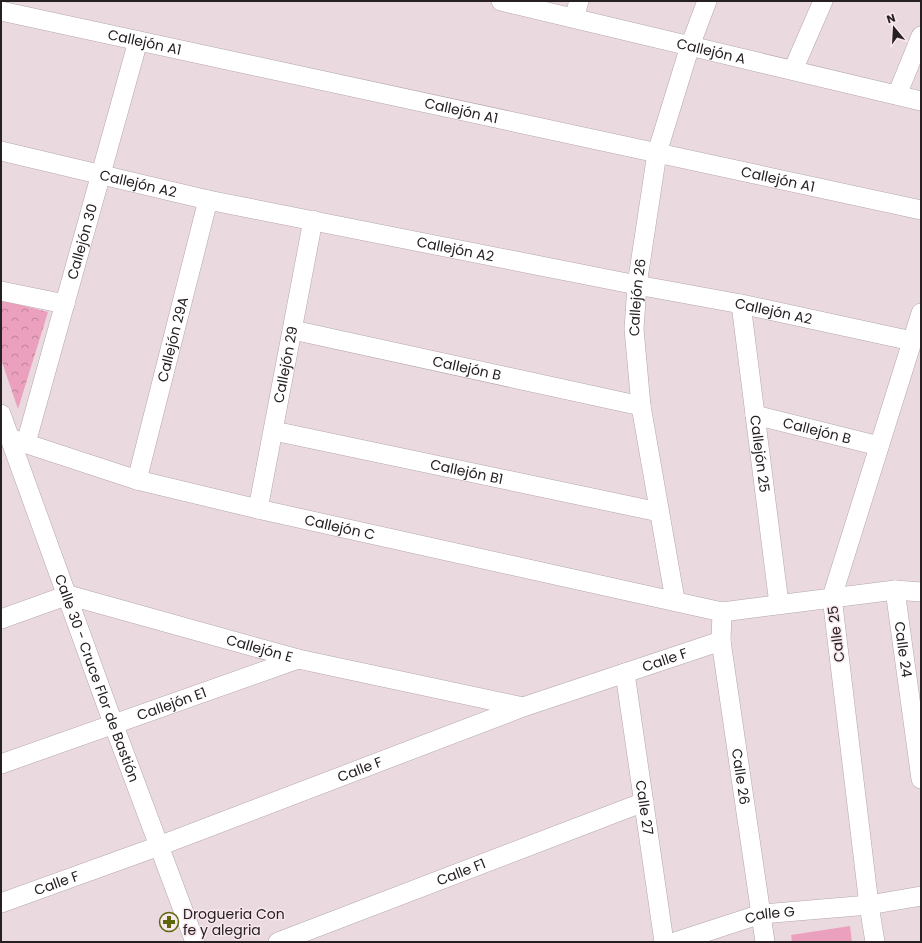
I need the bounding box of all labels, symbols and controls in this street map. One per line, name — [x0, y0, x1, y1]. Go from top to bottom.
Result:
north arrow — [874, 8, 914, 48]
text: N — [884, 10, 897, 27]
street label: Callejón A1 — [106, 24, 183, 60]
street label: Callejón A — [675, 33, 748, 69]
street label: Callejón A1 — [423, 93, 500, 128]
street label: Callejón A1 — [739, 161, 817, 197]
street label: Callejón A2 — [98, 165, 179, 202]
street label: Callejón 30 — [62, 201, 102, 282]
street label: Callejón A2 — [415, 232, 496, 266]
street label: Callejón 26 — [624, 257, 651, 337]
street label: Callejón A2 — [733, 293, 814, 329]
street label: Callejón 29A — [152, 295, 193, 384]
street label: Callejón 29 — [268, 324, 303, 405]
street label: Callejón B — [431, 351, 503, 385]
street label: Callejón B — [781, 412, 853, 449]
street label: Callejón 25 — [745, 414, 775, 494]
street label: Callejón B1 — [428, 454, 505, 489]
street label: Callejón C — [303, 510, 377, 545]
street label: Calle 30 - Cruce Flor de Bastión — [50, 571, 144, 785]
street label: Calle 25 — [823, 605, 849, 663]
street label: Calle 24 — [889, 620, 917, 679]
street label: Callejón E — [224, 630, 295, 667]
street label: Calle F — [639, 643, 690, 677]
street label: Callejón E1 — [134, 682, 209, 725]
street label: Calle 26 — [727, 747, 755, 806]
street label: Calle F — [335, 752, 385, 787]
street label: Calle 27 — [631, 779, 658, 837]
street label: Calle F1 — [434, 853, 489, 890]
street label: Calle F — [31, 866, 82, 900]
street label: Calle G — [742, 901, 796, 929]
place label: Drogueria Con fe y alegria — [183, 904, 285, 940]
pharmacy icon: Drogueria Con fe y alegria — [158, 911, 180, 933]

